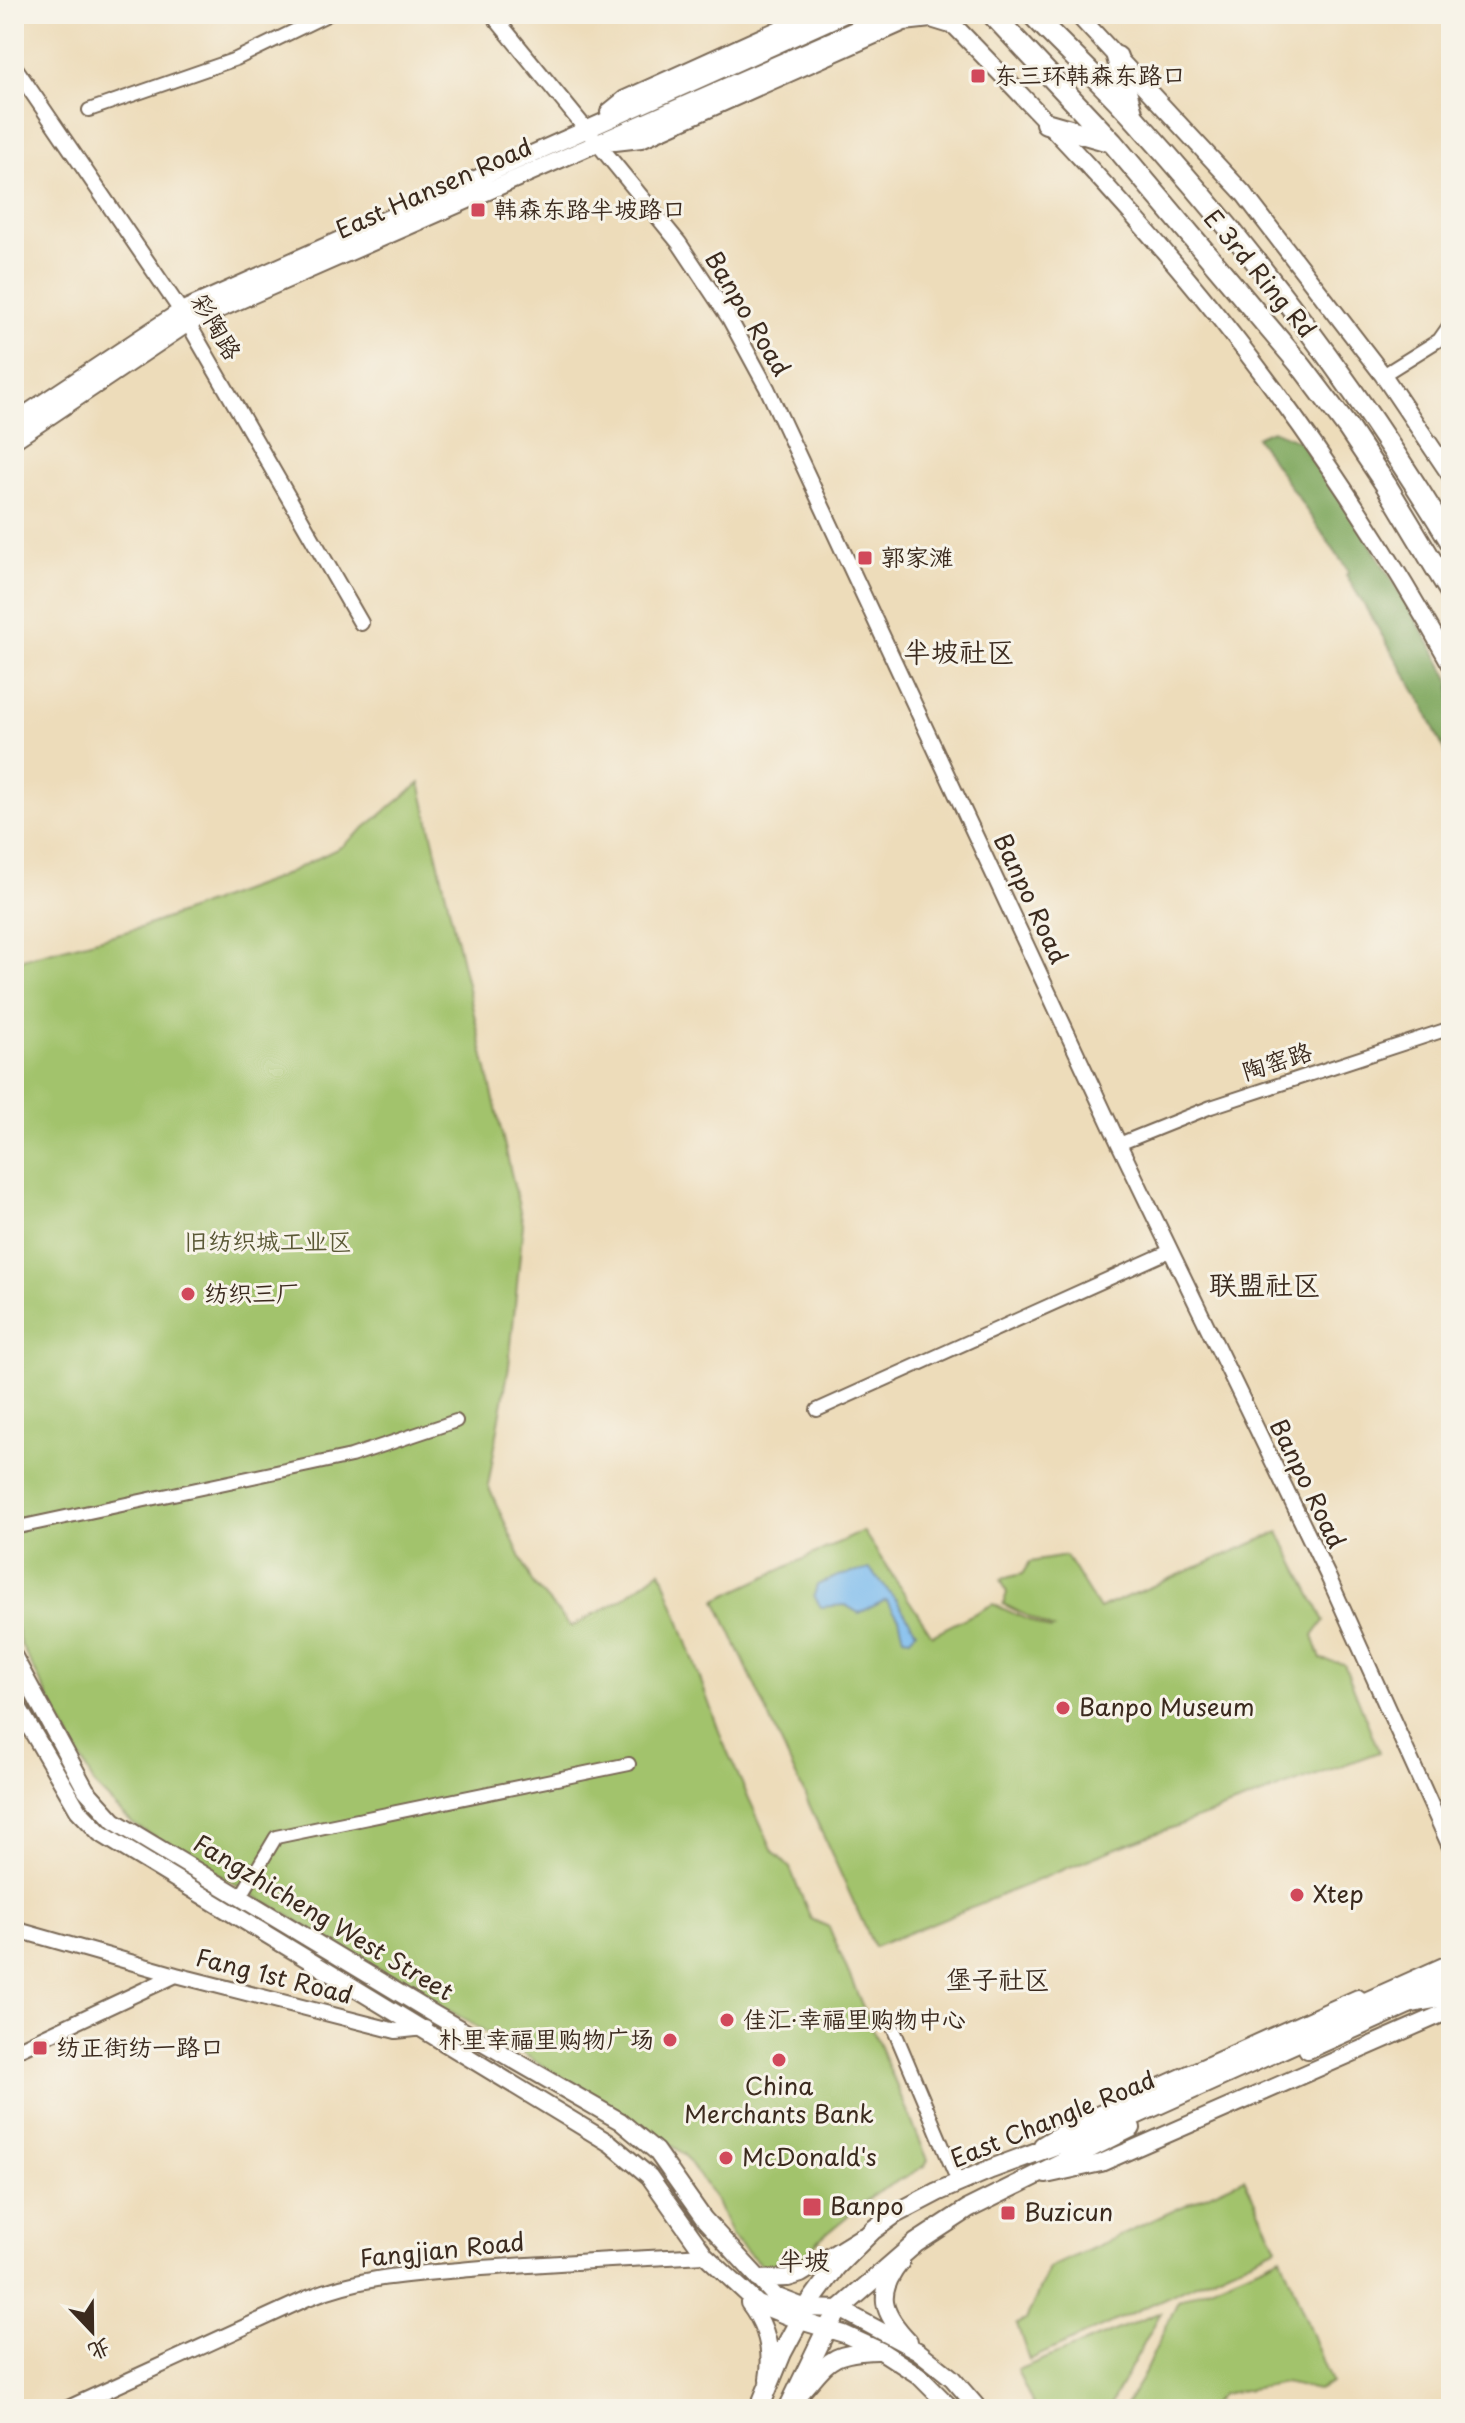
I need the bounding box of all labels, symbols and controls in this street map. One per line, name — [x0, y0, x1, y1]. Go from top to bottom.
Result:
place label: 东三环韩森东路口 — [994, 56, 1186, 92]
marker: 东三环韩森东路口 — [969, 67, 987, 85]
street label: East Hansen Road — [329, 128, 537, 247]
place label: 韩森东路半坡路口 — [494, 190, 686, 226]
marker: 韩森东路半坡路口 — [469, 201, 487, 219]
street label: E 3rd Ring Rd — [1196, 201, 1325, 345]
street label: Banpo Road — [697, 244, 800, 382]
street label: 彩陶路 — [184, 286, 252, 366]
place label: 郭家滩 — [881, 538, 953, 574]
marker: 郭家滩 — [856, 549, 874, 567]
district label: 半坡社区 — [903, 629, 1015, 672]
street label: Banpo Road — [986, 827, 1078, 969]
street label: 陶窑路 — [1237, 1032, 1316, 1088]
park label: 旧纺织城工业区 — [184, 1222, 352, 1258]
district label: 联盟社区 — [1209, 1262, 1321, 1305]
place label: 纺织三厂 — [204, 1274, 300, 1310]
marker: 纺织三厂 — [179, 1285, 197, 1303]
street label: Banpo Road — [1262, 1412, 1356, 1554]
place label: Banpo Museum — [1079, 1688, 1255, 1724]
marker: Banpo Museum — [1054, 1699, 1072, 1717]
street label: Fangzhicheng West Street — [187, 1824, 461, 2009]
place label: Xtep — [1313, 1875, 1364, 1911]
marker: Xtep — [1288, 1886, 1306, 1904]
street label: Fang 1st Road — [192, 1938, 357, 2012]
district label: 堡子社区 — [946, 1959, 1050, 1998]
place label: 佳汇·幸福里购物中心 — [743, 2000, 966, 2036]
marker: 佳汇·幸福里购物中心 — [718, 2011, 736, 2029]
place label: 朴里幸福里购物广场 — [438, 2020, 654, 2056]
place label: 纺正街纺一路口 — [56, 2028, 224, 2064]
marker: 朴里幸福里购物广场 — [661, 2031, 679, 2049]
marker: 纺正街纺一路口 — [31, 2039, 49, 2057]
marker: China Merchants Bank — [770, 2051, 788, 2069]
street label: East Changle Road — [944, 2061, 1160, 2176]
place label: China Merchants Bank — [684, 2067, 874, 2131]
place label: McDonald's — [742, 2138, 877, 2174]
marker: McDonald's — [717, 2149, 735, 2167]
place label: Banpo — [830, 2187, 904, 2223]
place label: Buzicun — [1024, 2193, 1113, 2229]
marker: Banpo — [801, 2196, 823, 2218]
marker: Buzicun — [999, 2204, 1017, 2222]
street label: Fangjian Road — [358, 2222, 526, 2276]
district label: 半坡 — [778, 2240, 830, 2279]
north arrow — [52, 2291, 132, 2371]
text: 北 — [84, 2332, 116, 2370]

